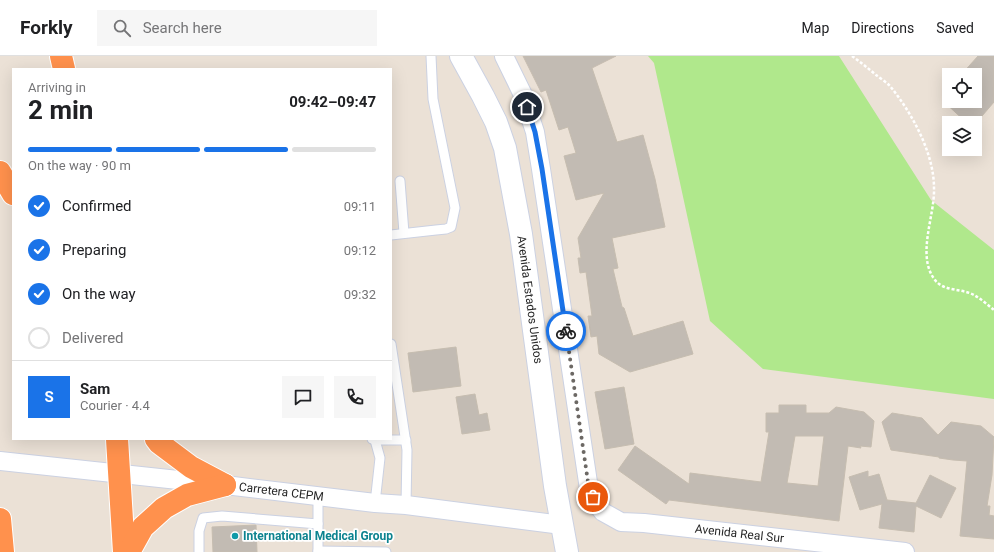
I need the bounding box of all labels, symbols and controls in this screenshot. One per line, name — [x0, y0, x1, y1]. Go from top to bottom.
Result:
search box — [97, 10, 377, 46]
text: Forkly — [20, 16, 73, 39]
icon: search — [111, 17, 133, 39]
text: Search here — [143, 19, 222, 37]
text: Map — [802, 20, 829, 36]
text: Directions — [851, 20, 914, 36]
text: Saved — [936, 20, 974, 36]
map controls — [942, 68, 982, 156]
button: locate — [942, 68, 982, 108]
text: Arriving in — [28, 80, 86, 95]
pin — [510, 90, 544, 124]
text: 09:42–09:47 — [289, 93, 376, 111]
text: 2 min — [28, 95, 93, 125]
icon: home — [516, 96, 538, 118]
button: layers — [942, 116, 982, 156]
text: On the way · 90 m — [28, 158, 131, 173]
icon: check — [28, 195, 50, 217]
text: Confirmed — [62, 197, 132, 215]
text: 09:11 — [344, 199, 376, 214]
street label: Avenida Estados Unidos — [514, 235, 545, 365]
icon: check — [28, 239, 50, 261]
text: Preparing — [62, 241, 126, 259]
text: 09:12 — [344, 243, 376, 258]
icon: check — [28, 283, 50, 305]
text: On the way — [62, 285, 136, 303]
text: 09:32 — [344, 287, 376, 302]
courier — [546, 311, 586, 351]
icon: bike — [555, 320, 577, 342]
text: Delivered — [62, 329, 124, 347]
button: chat — [282, 376, 324, 418]
button: phone — [334, 376, 376, 418]
text: Sam — [80, 380, 110, 398]
text: S — [44, 388, 54, 406]
text: Courier · 4.4 — [80, 398, 150, 413]
street label: Carretera CEPM — [238, 480, 324, 504]
pin — [576, 480, 610, 514]
icon: bag — [582, 486, 604, 508]
street label: Avenida Real Sur — [694, 522, 785, 546]
place label: International Medical Group — [243, 529, 393, 543]
marker: International Medical Group — [230, 531, 240, 541]

